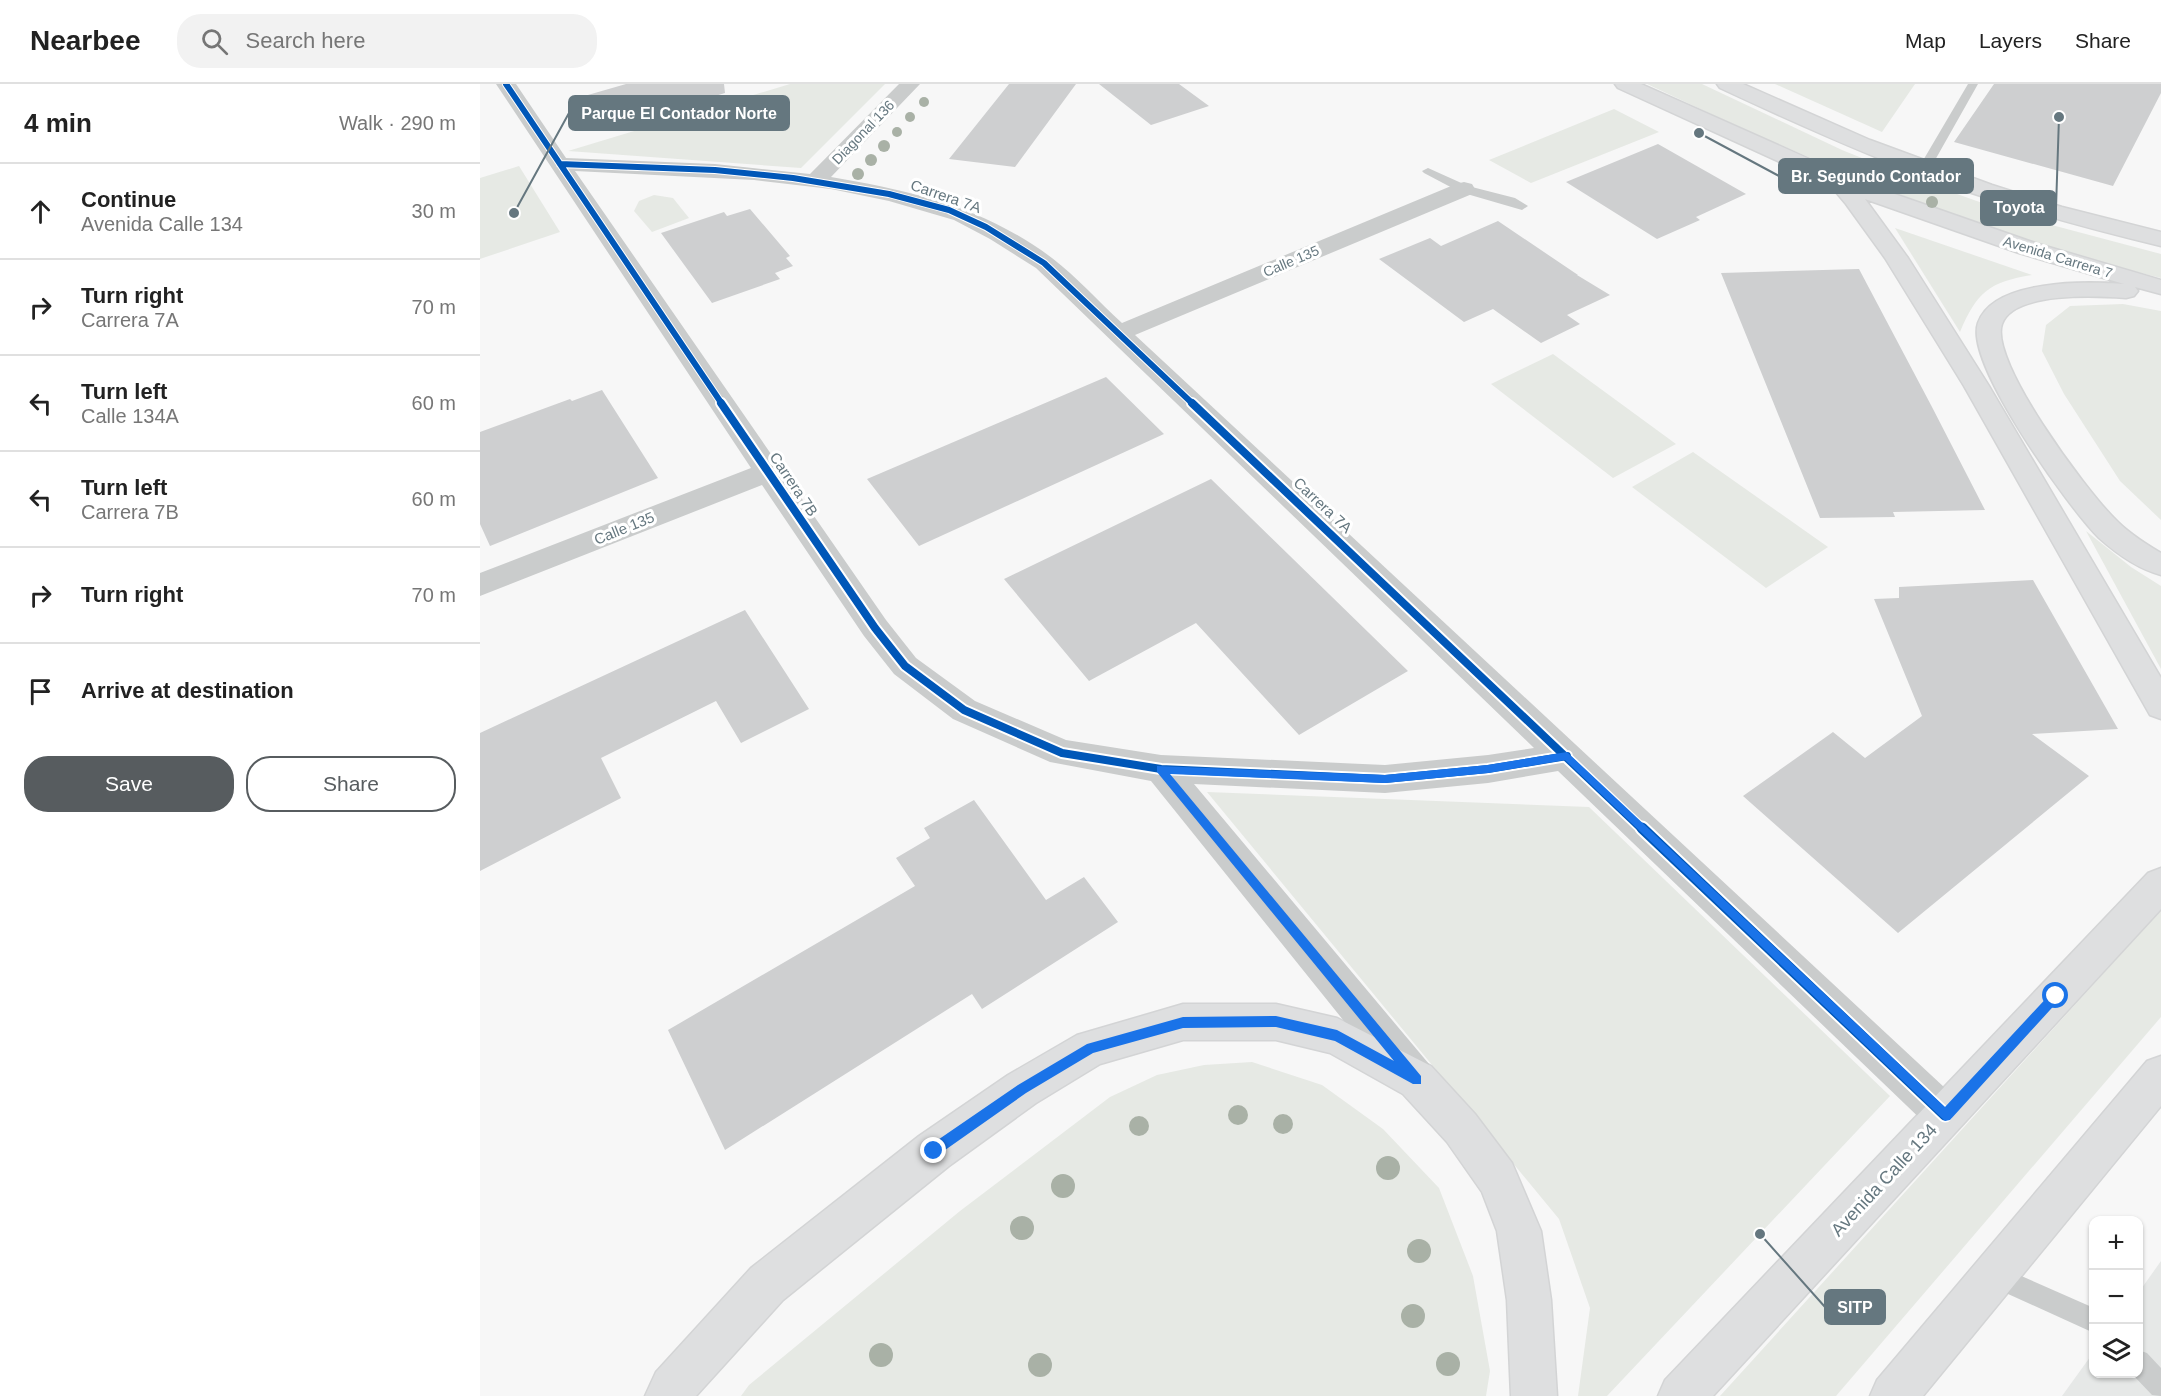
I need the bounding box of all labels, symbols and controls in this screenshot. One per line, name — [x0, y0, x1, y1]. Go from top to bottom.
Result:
search box — [177, 14, 597, 68]
text: Nearbee — [30, 25, 141, 56]
icon: search — [198, 25, 231, 58]
text: Search here — [246, 28, 365, 53]
text: Map — [1905, 29, 1946, 52]
text: Layers — [1979, 29, 2042, 52]
text: Share — [2075, 29, 2131, 52]
callout: Parque El Contador Norte — [569, 96, 789, 130]
street label: Diagonal 136 — [829, 97, 898, 167]
text: Parque El Contador Norte — [581, 105, 777, 122]
text: 4 min — [24, 108, 92, 138]
text: Walk · 290 m — [339, 112, 456, 134]
callout: Br. Segundo Contador — [1779, 159, 1973, 193]
text: Br. Segundo Contador — [1791, 168, 1961, 185]
street label: Carrera 7A — [909, 176, 983, 216]
text: Continue — [81, 187, 176, 212]
callout: Toyota — [1981, 191, 2056, 225]
icon: ahead — [24, 195, 57, 228]
text: Toyota — [1993, 199, 2045, 216]
text: 30 m — [412, 200, 456, 222]
text: Avenida Calle 134 — [81, 213, 243, 235]
street label: Avenida Carrera 7 — [2001, 233, 2115, 281]
street label: Calle 135 — [1261, 242, 1322, 280]
text: Turn right — [81, 283, 183, 308]
icon: right — [24, 291, 57, 324]
text: 70 m — [412, 296, 456, 318]
text: Carrera 7A — [81, 309, 179, 331]
text: Turn left — [81, 379, 167, 404]
icon: left — [24, 387, 57, 420]
text: 60 m — [412, 392, 456, 414]
text: Calle 134A — [81, 405, 179, 427]
street label: Carrera 7B — [766, 449, 822, 519]
street label: Carrera 7A — [1290, 474, 1356, 536]
text: Turn left — [81, 475, 167, 500]
icon: left — [24, 483, 57, 516]
text: 60 m — [412, 488, 456, 510]
text: Carrera 7B — [81, 501, 179, 523]
street label: Calle 135 — [591, 508, 657, 548]
icon: right — [24, 579, 57, 612]
text: Turn right — [81, 582, 183, 607]
text: 70 m — [412, 584, 456, 606]
icon: arrive — [24, 675, 57, 708]
text: Arrive at destination — [81, 678, 294, 703]
button: Save — [24, 756, 234, 812]
button: Share — [246, 756, 456, 812]
route start — [2042, 982, 2068, 1008]
street label: Avenida Calle 134 — [1827, 1120, 1941, 1240]
route end — [920, 1137, 946, 1163]
map controls — [2089, 1216, 2143, 1378]
button: + — [2089, 1216, 2143, 1270]
button: − — [2089, 1270, 2143, 1324]
callout: SITP — [1825, 1290, 1885, 1324]
text: SITP — [1837, 1299, 1873, 1316]
button: layers — [2089, 1324, 2143, 1378]

